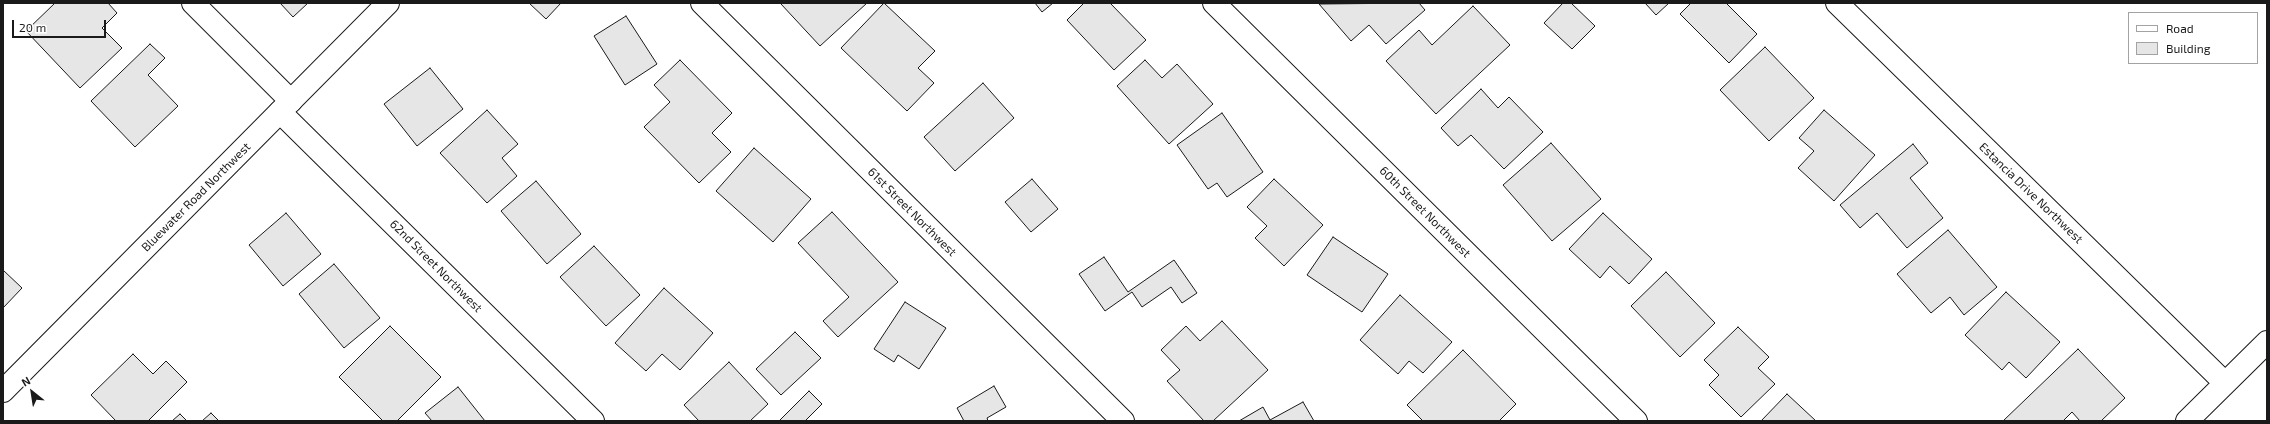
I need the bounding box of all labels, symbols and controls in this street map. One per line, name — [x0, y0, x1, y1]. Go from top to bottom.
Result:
scale bar — [14, 12, 108, 38]
legend — [2128, 12, 2258, 64]
text: 20 m — [19, 20, 46, 34]
text: Road — [2166, 21, 2194, 35]
text: Building — [2166, 41, 2210, 55]
street label: Bluewater Road Northwest — [139, 140, 253, 254]
street label: Estancia Drive Northwest — [1976, 140, 2086, 246]
street label: 60th Street Northwest — [1376, 163, 1474, 261]
street label: 61st Street Northwest — [865, 165, 959, 259]
street label: 62nd Street Northwest — [387, 217, 485, 315]
north arrow — [12, 372, 52, 412]
text: N — [19, 374, 32, 389]

